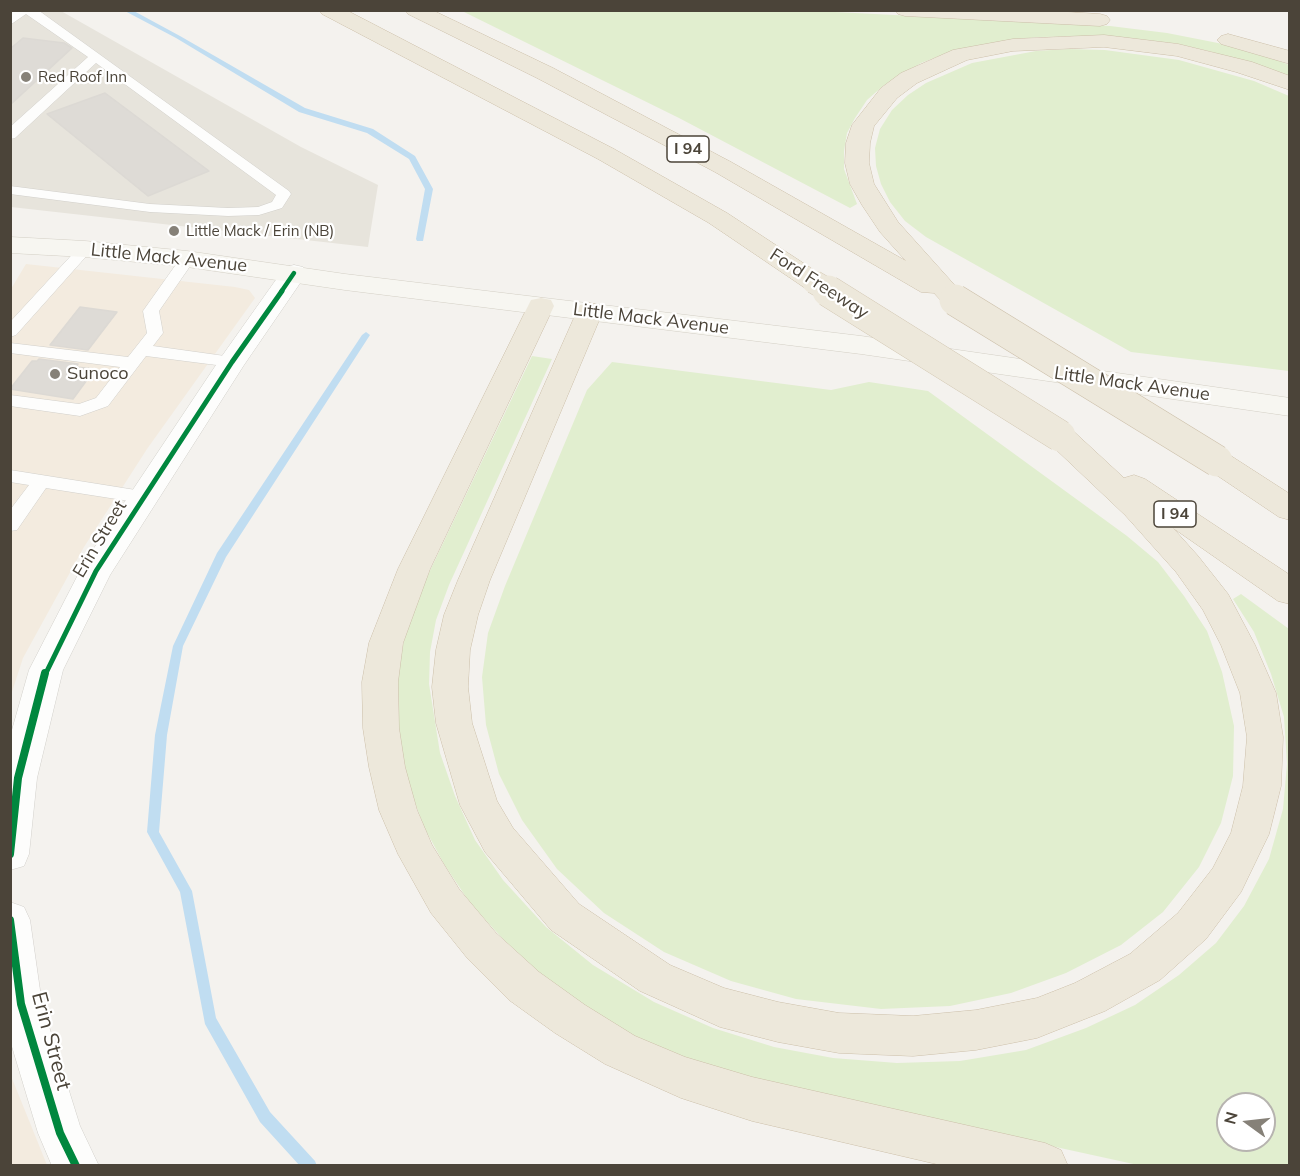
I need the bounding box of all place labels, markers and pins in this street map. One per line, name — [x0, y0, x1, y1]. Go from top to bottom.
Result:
place label: Red Roof Inn — [38, 68, 127, 86]
marker: Red Roof Inn — [19, 70, 33, 84]
place label: Little Mack / Erin (NB) — [186, 222, 334, 240]
marker: Little Mack / Erin (NB) — [167, 224, 181, 238]
place label: Sunoco — [67, 363, 128, 385]
marker: Sunoco — [48, 367, 62, 381]

